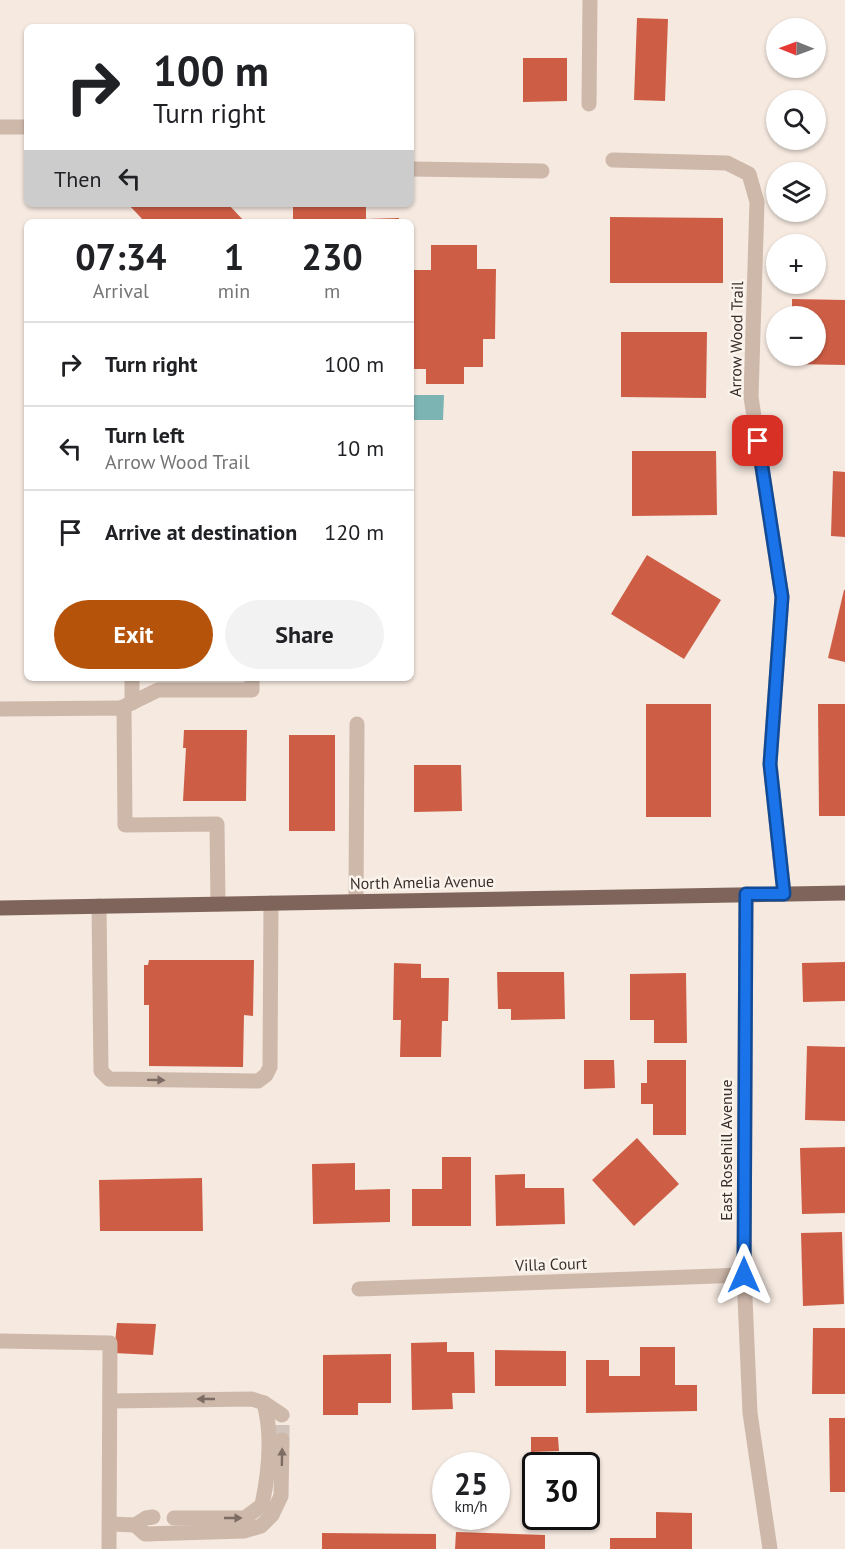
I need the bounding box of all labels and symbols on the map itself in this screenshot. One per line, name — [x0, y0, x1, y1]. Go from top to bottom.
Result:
north arrow — [766, 18, 826, 78]
street label: Arrow Wood Trail — [725, 281, 747, 397]
pin — [732, 415, 783, 466]
street label: North Amelia Avenue — [350, 871, 494, 893]
one-way arrow — [146, 1075, 165, 1085]
street label: East Rosehill Avenue — [716, 1079, 736, 1221]
position arrow — [712, 1243, 776, 1307]
street label: Villa Court — [514, 1253, 588, 1275]
one-way arrow — [197, 1394, 216, 1404]
one-way arrow — [277, 1448, 287, 1467]
speed limit sign: 30 — [522, 1452, 600, 1530]
one-way arrow — [223, 1513, 242, 1523]

